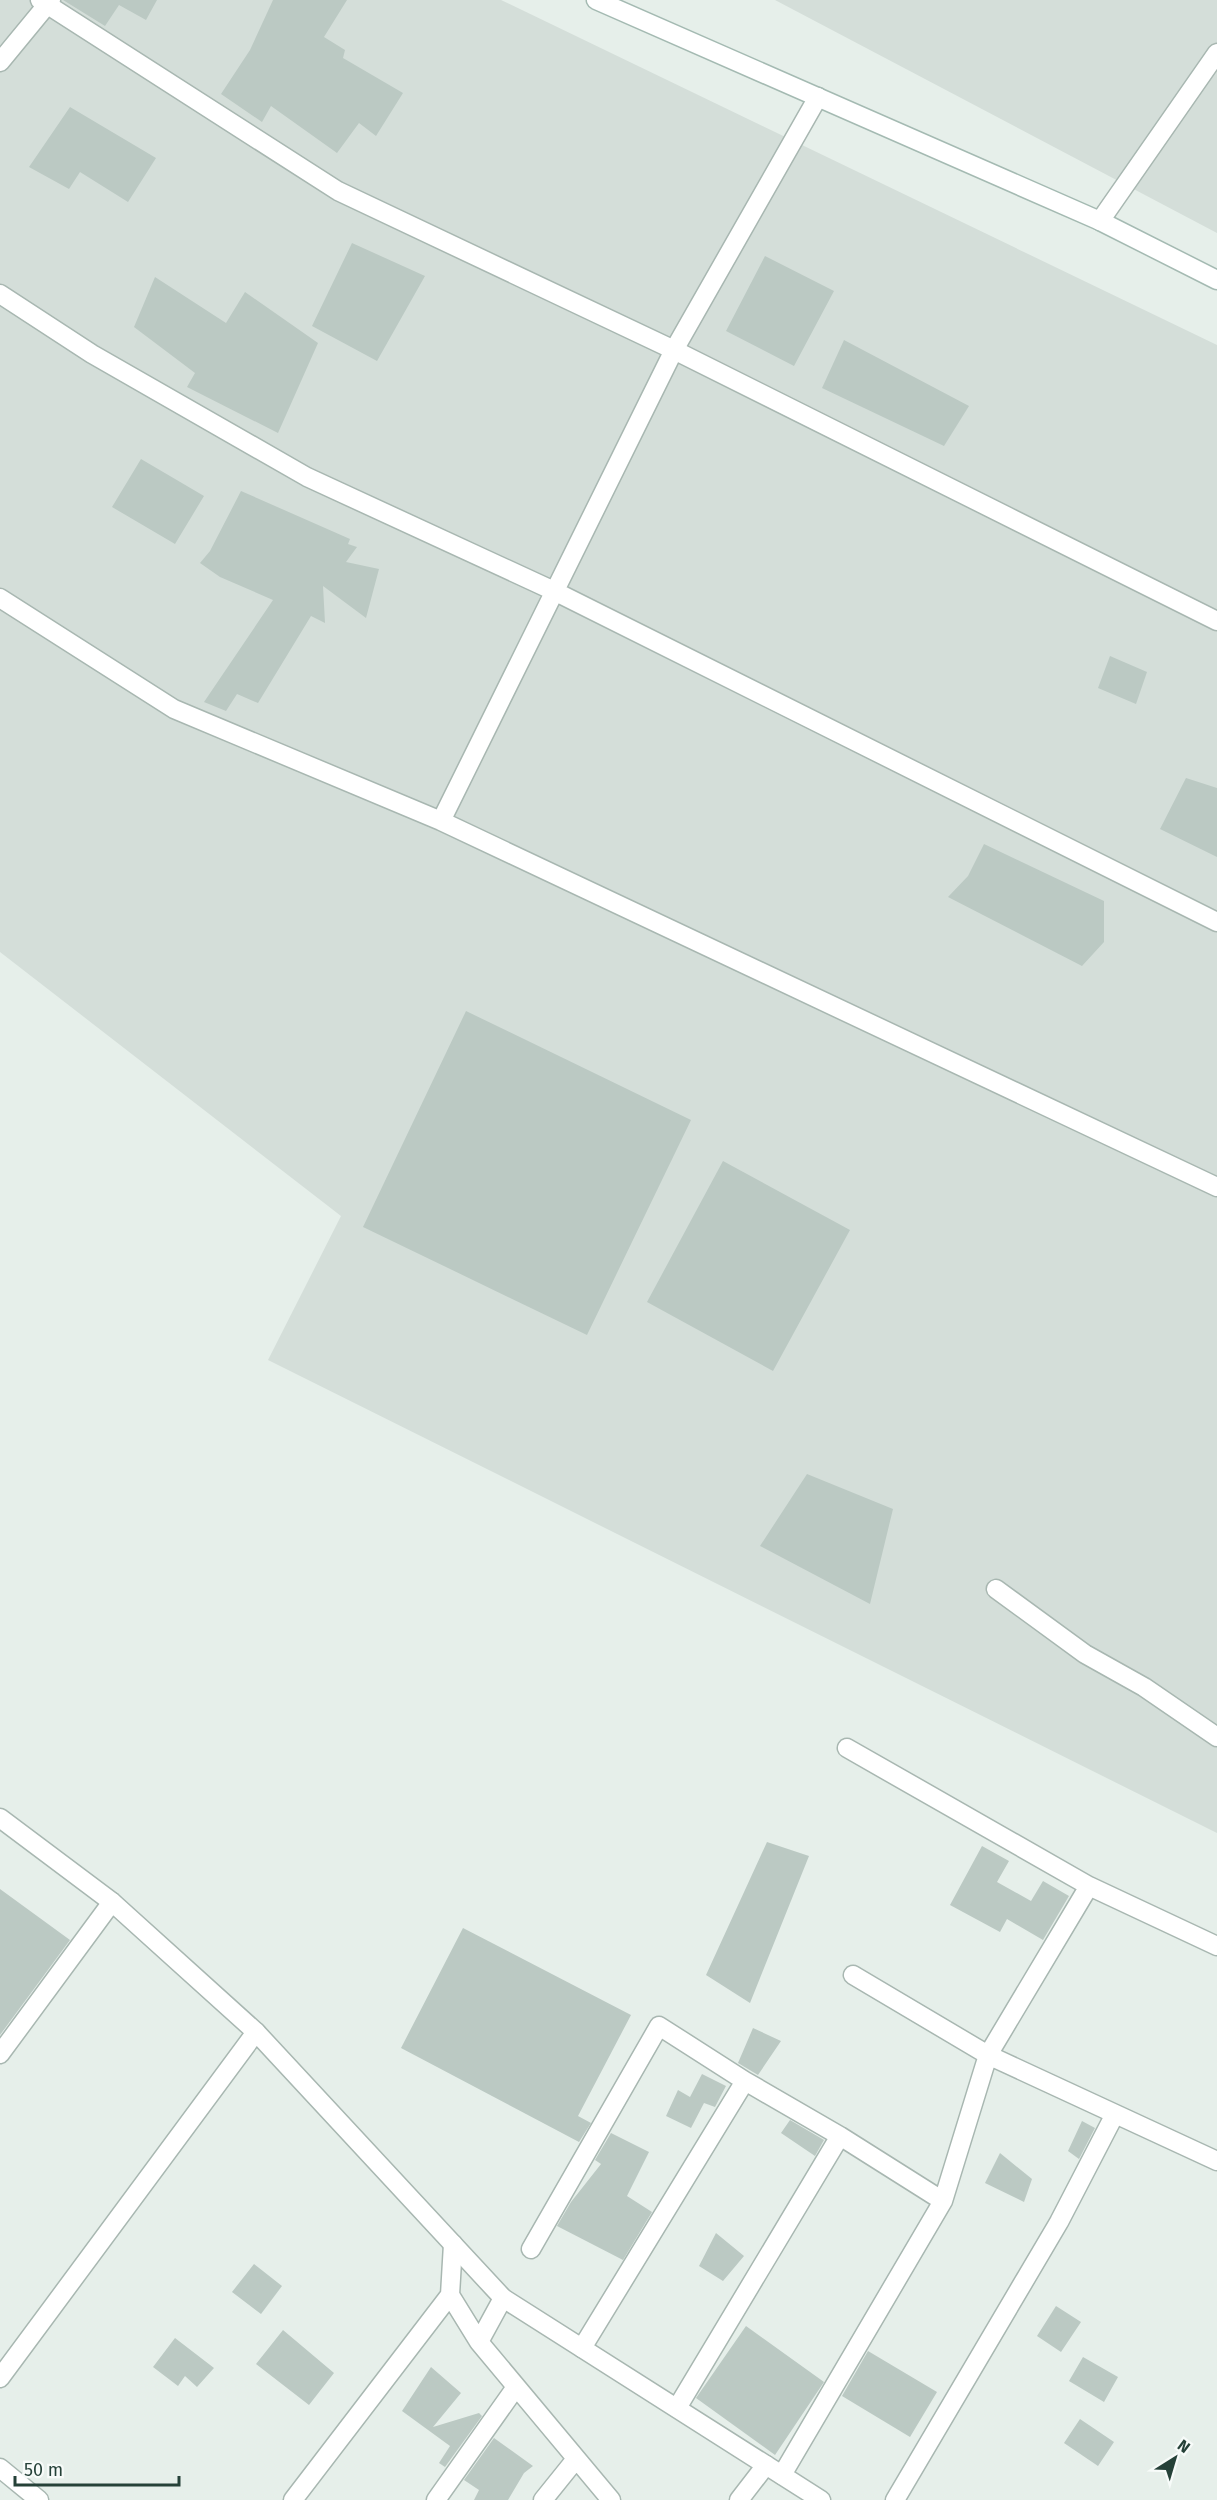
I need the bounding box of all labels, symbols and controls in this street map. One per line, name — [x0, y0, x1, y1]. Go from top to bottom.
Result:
north arrow — [1145, 2428, 1205, 2488]
text: N — [1174, 2436, 1194, 2457]
scale bar — [15, 2449, 178, 2487]
text: 50 m — [24, 2459, 63, 2481]

